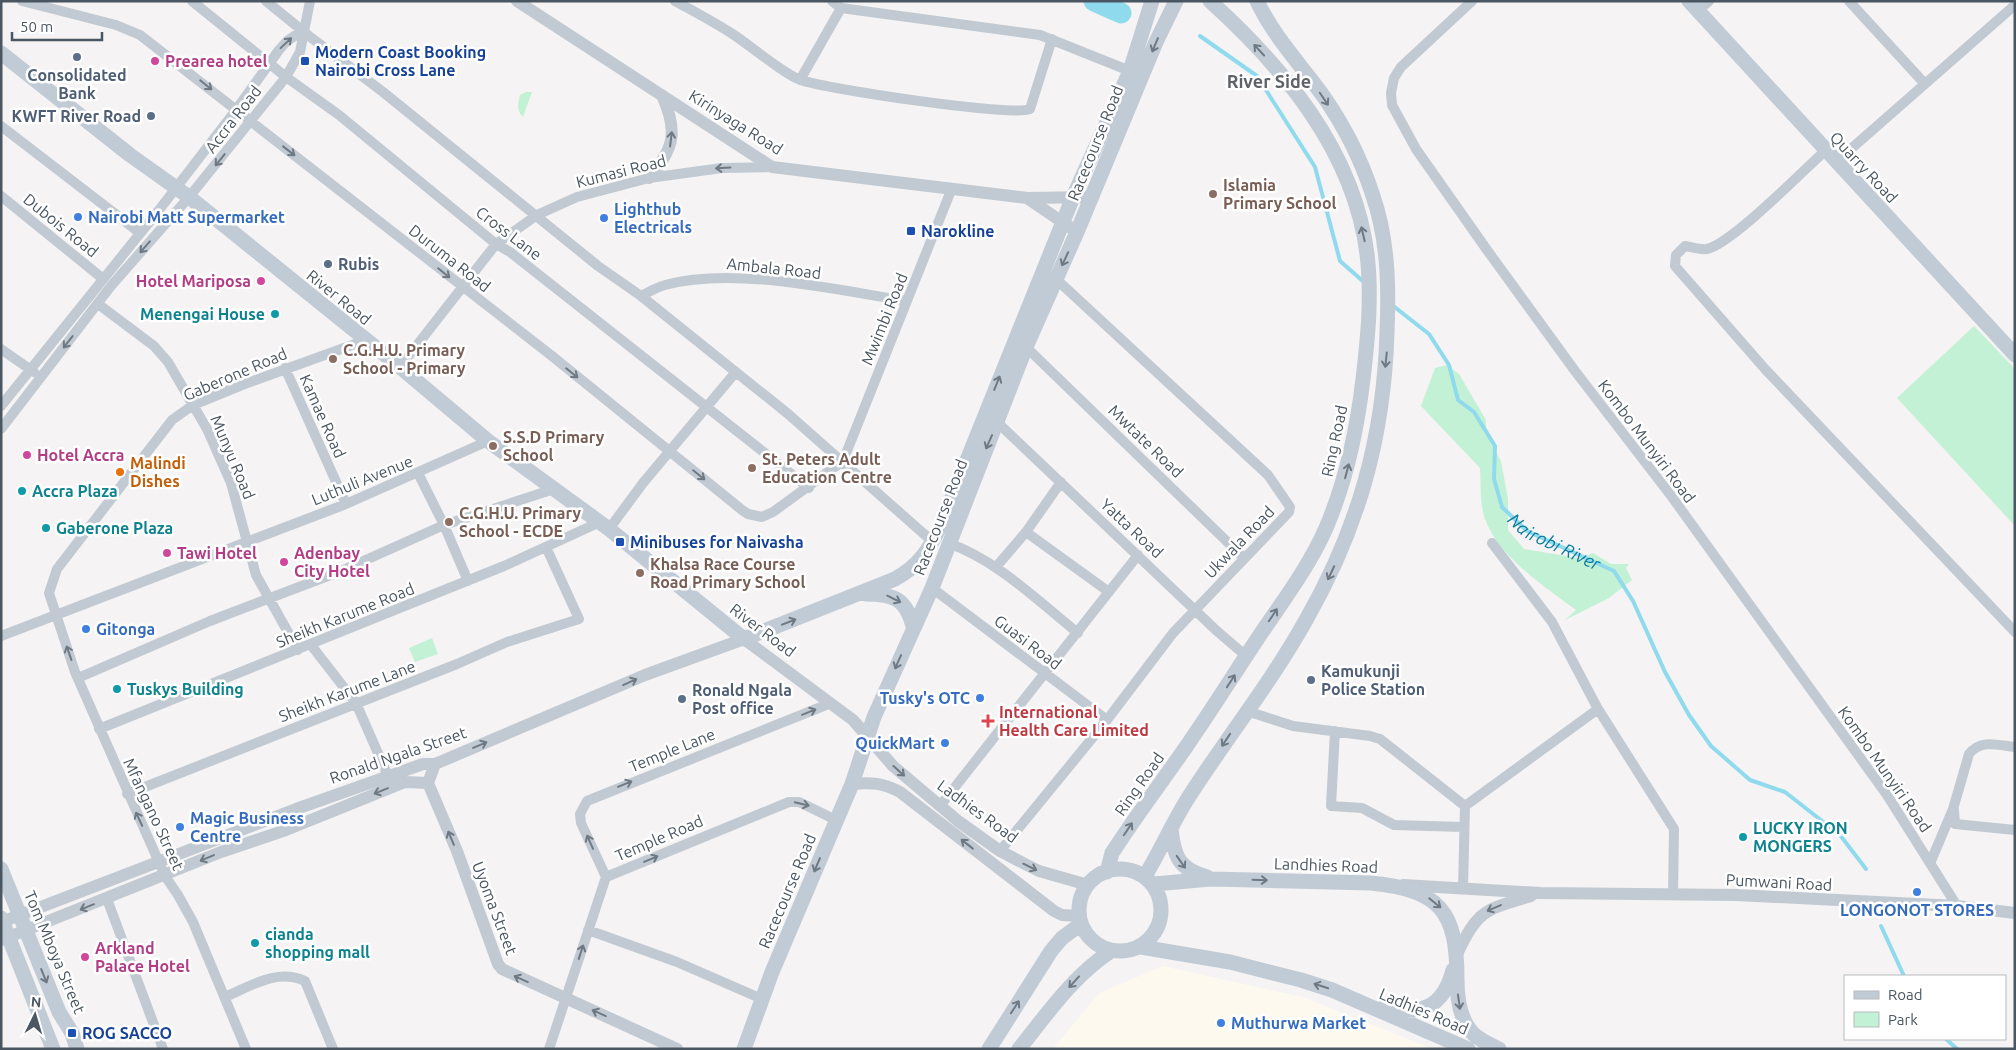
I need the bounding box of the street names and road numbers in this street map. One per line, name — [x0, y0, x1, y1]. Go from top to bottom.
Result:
street label: Accra Road — [201, 82, 265, 156]
street label: Racecourse Road — [1064, 83, 1126, 203]
street label: Kirinyaga Road — [686, 86, 786, 158]
street label: Quarry Road — [1827, 128, 1901, 206]
street label: Kumasi Road — [574, 151, 668, 191]
street label: Dubois Road — [20, 190, 102, 260]
street label: Cross Lane — [473, 203, 545, 263]
street label: Duruma Road — [406, 221, 494, 295]
street label: Ambala Road — [726, 254, 822, 282]
street label: River Road — [303, 266, 375, 328]
street label: Mwimbi Road — [857, 270, 911, 368]
street label: Gaberone Road — [180, 344, 290, 404]
street label: Kamae Road — [297, 372, 349, 460]
street label: Kombo Munyiri Road — [1595, 376, 1699, 506]
street label: Mwtate Road — [1105, 401, 1187, 481]
street label: Ring Road — [1318, 404, 1350, 478]
street label: Munyu Road — [207, 412, 259, 502]
street label: Luthuli Avenue — [309, 452, 415, 508]
street label: Racecourse Road — [910, 457, 970, 577]
street label: Yatta Road — [1097, 495, 1167, 561]
street label: Ukwala Road — [1200, 502, 1278, 582]
street label: Sheikh Karume Road — [273, 579, 417, 651]
street label: River Road — [727, 600, 799, 660]
street label: Guasi Road — [991, 611, 1065, 673]
street label: Sheikh Karume Lane — [276, 657, 418, 725]
street label: Kombo Munyiri Road — [1835, 703, 1935, 835]
street label: Ronald Ngala Street — [327, 723, 469, 787]
street label: Temple Lane — [626, 725, 718, 775]
street label: Ring Road — [1111, 749, 1167, 819]
street label: Mfangano Street — [120, 755, 188, 874]
street label: Ladhies Road — [934, 776, 1022, 846]
street label: Temple Road — [612, 811, 706, 865]
street label: Racecourse Road — [755, 831, 819, 951]
street label: Landhies Road — [1274, 854, 1378, 876]
street label: Uyoma Street — [469, 859, 521, 958]
street label: Pumwani Road — [1725, 870, 1833, 894]
street label: Tom Mboya Street — [21, 888, 89, 1017]
street label: Ladhies Road — [1377, 984, 1471, 1038]

